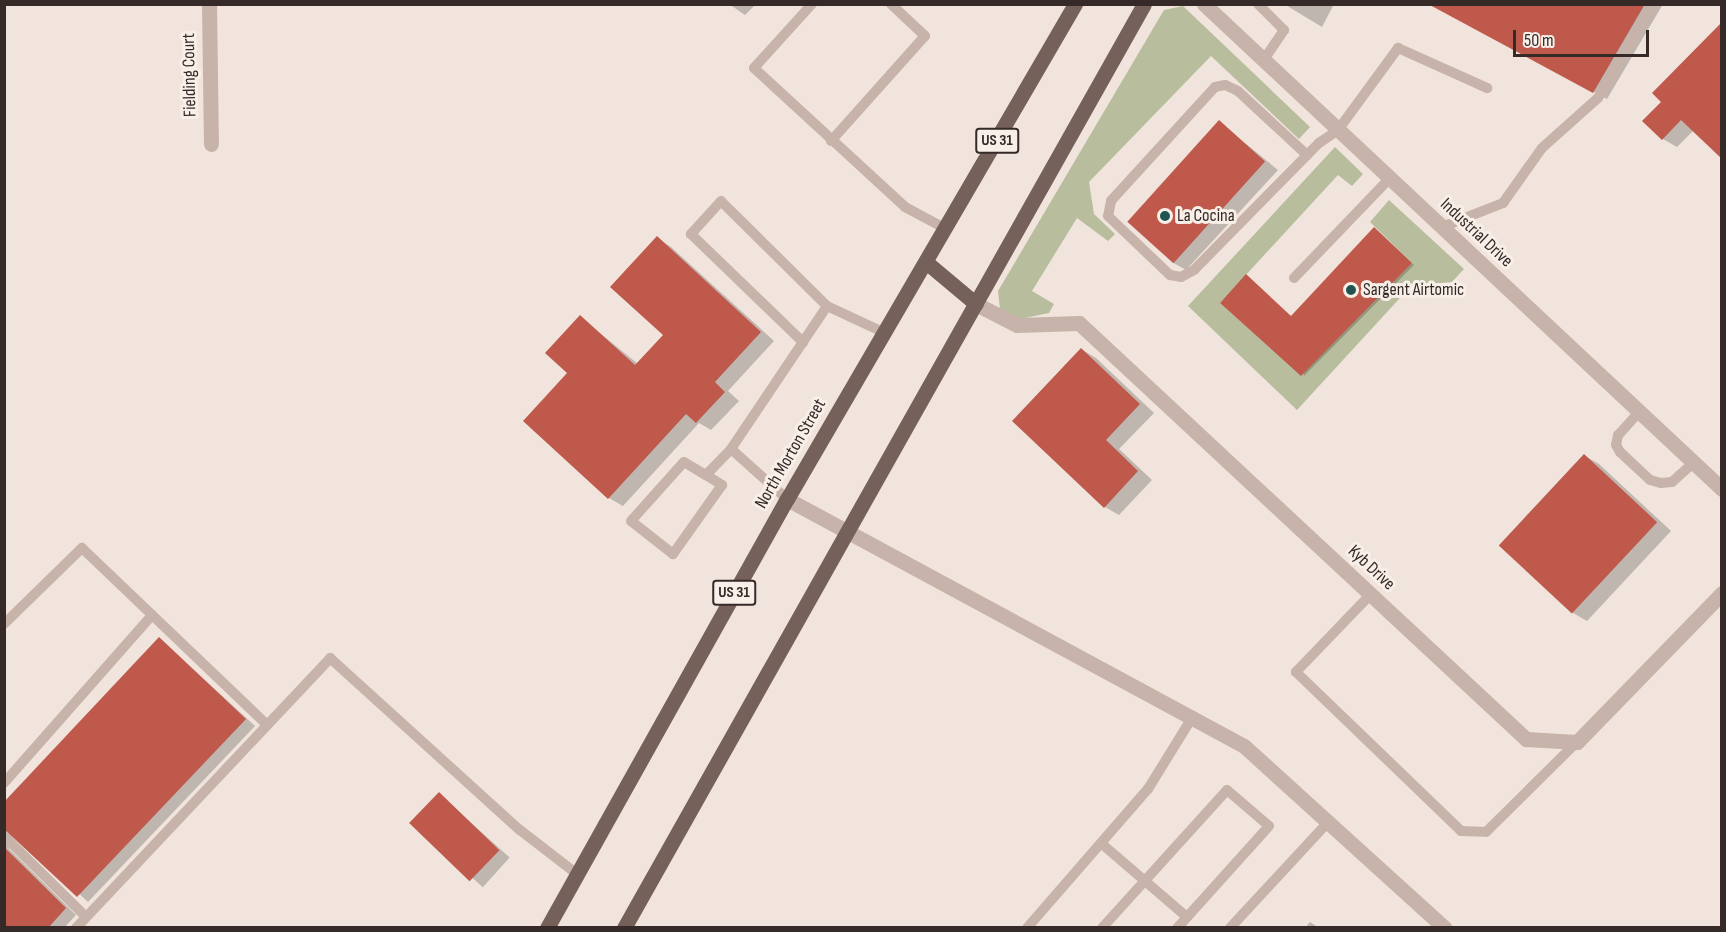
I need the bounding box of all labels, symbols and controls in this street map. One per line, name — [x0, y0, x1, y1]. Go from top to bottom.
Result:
scale bar — [1516, 18, 1652, 56]
text: 50 m — [1524, 30, 1554, 51]
street label: Fielding Court — [178, 33, 202, 117]
road number: US 31 — [974, 128, 1020, 154]
street label: Industrial Drive — [1435, 194, 1517, 272]
place label: La Cocina — [1177, 205, 1235, 227]
marker: La Cocina — [1158, 209, 1172, 223]
place label: Sargent Airtomic — [1363, 279, 1464, 301]
marker: Sargent Airtomic — [1344, 283, 1358, 297]
street label: North Morton Street — [751, 395, 831, 513]
street label: Kyb Drive — [1343, 541, 1399, 595]
road number: US 31 — [712, 580, 756, 606]

